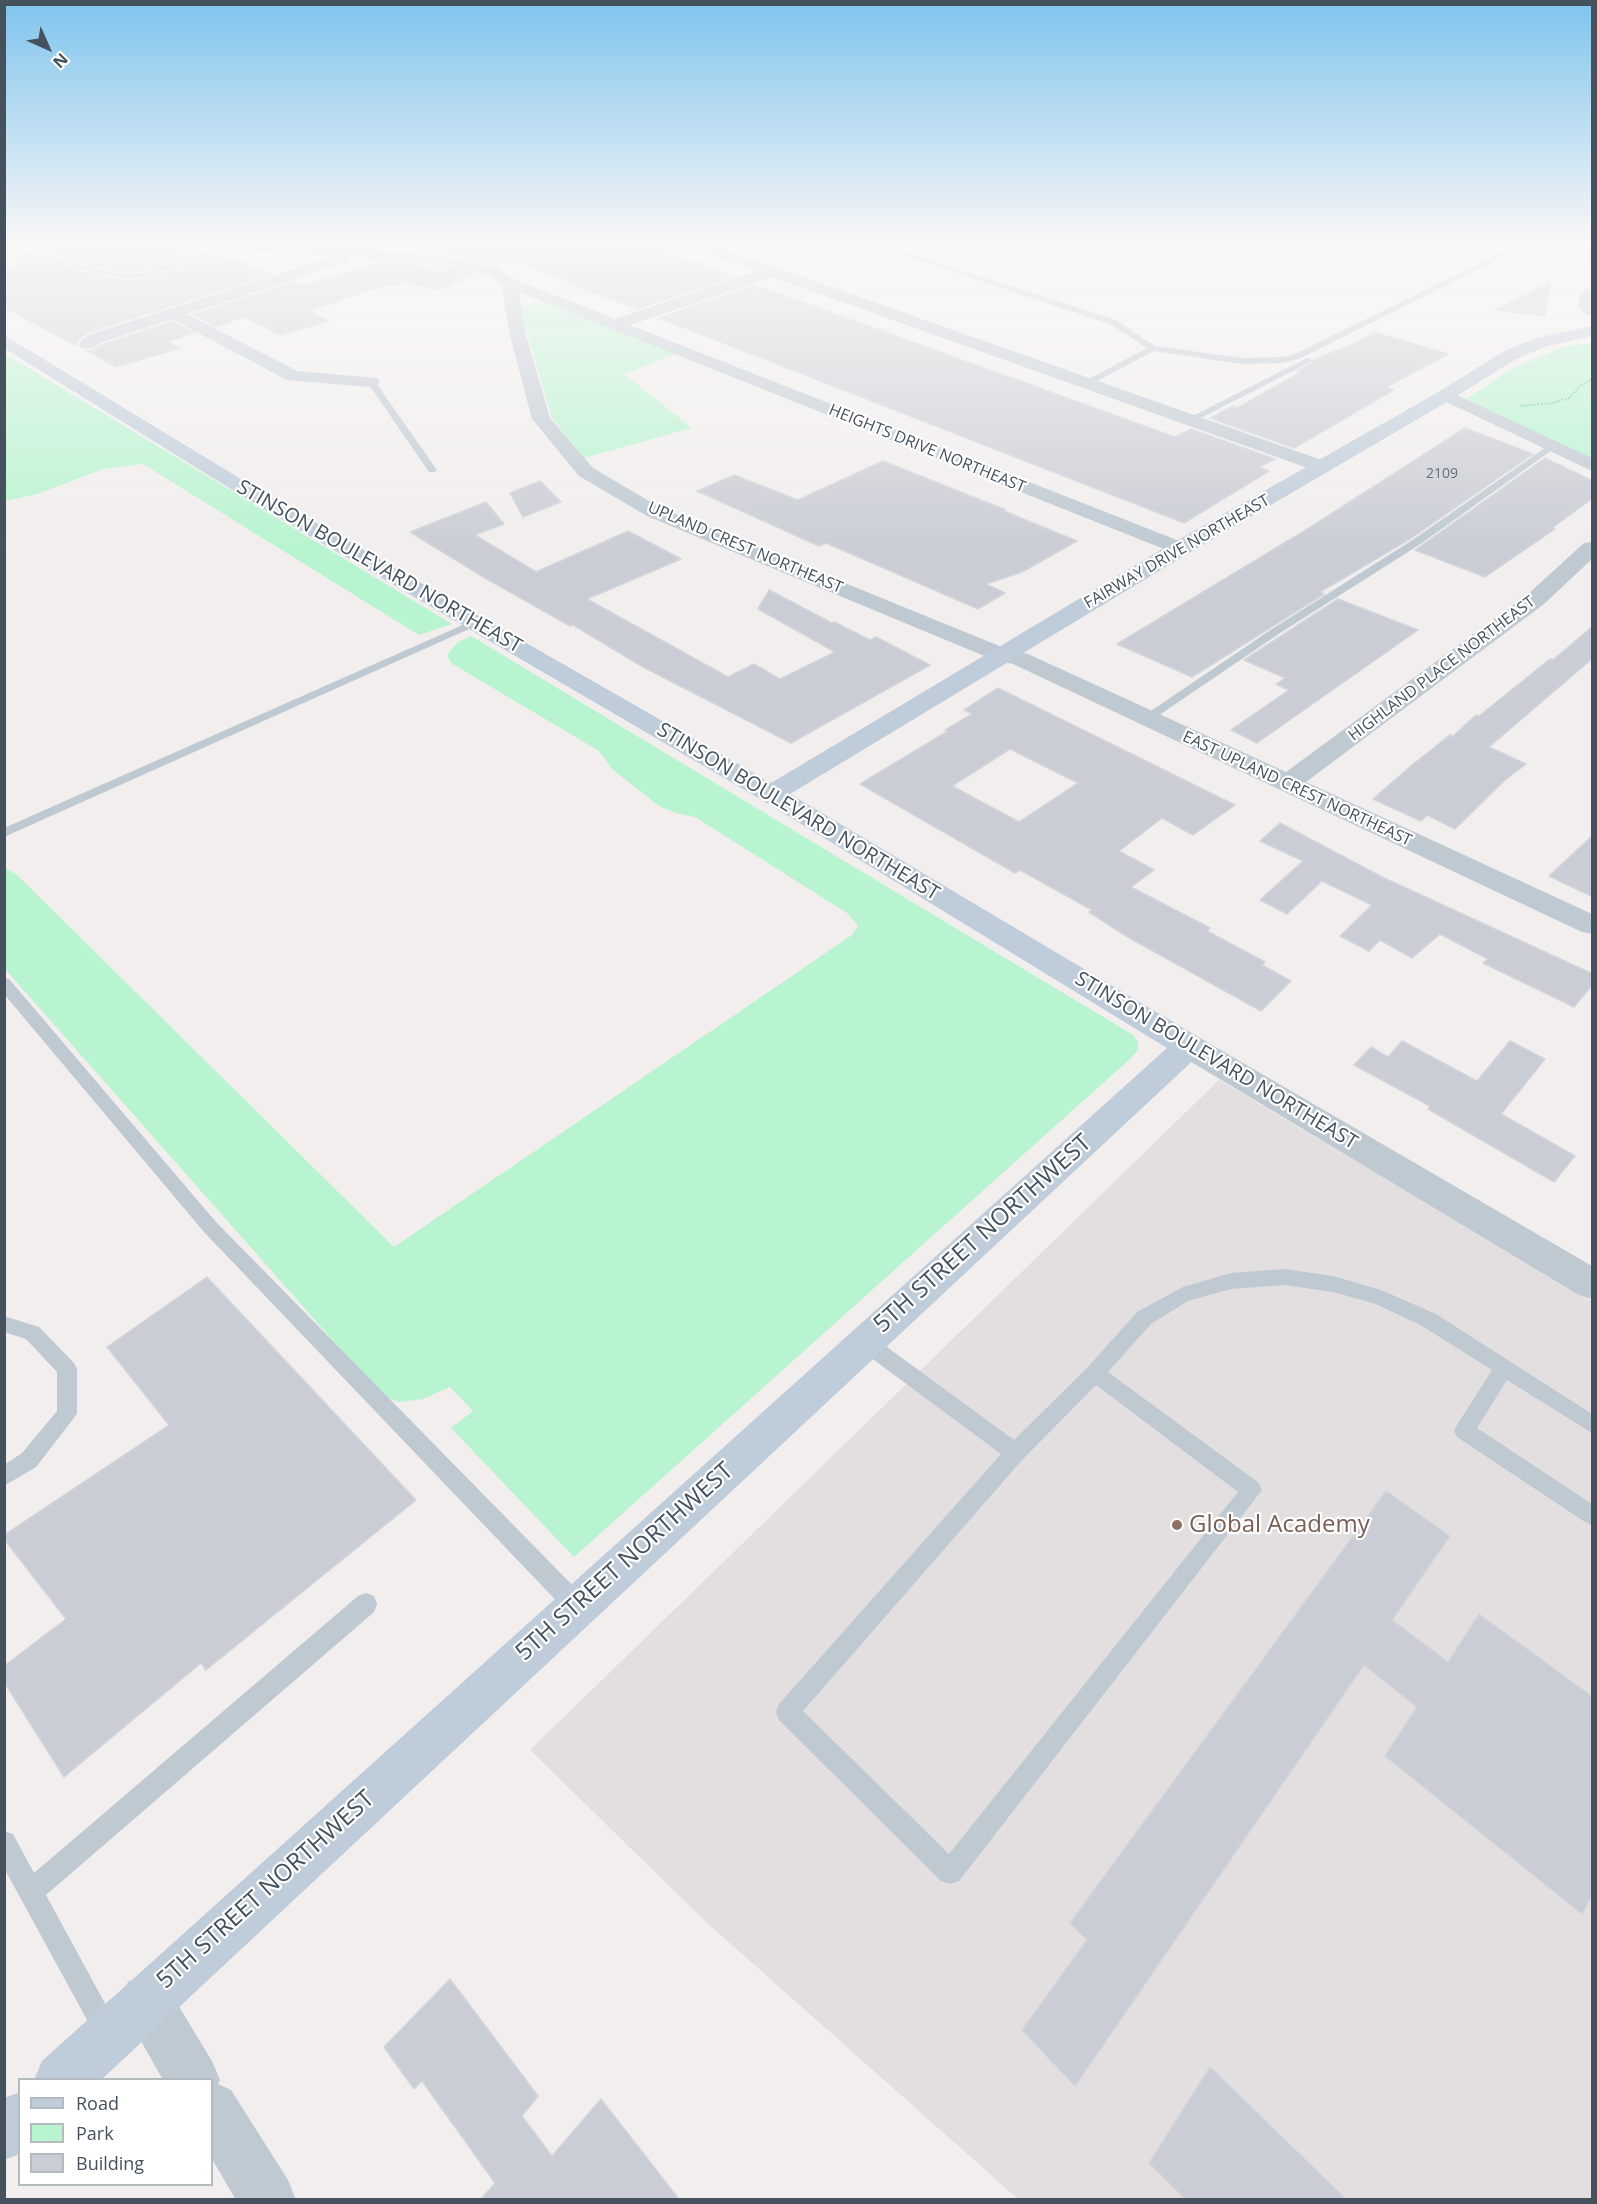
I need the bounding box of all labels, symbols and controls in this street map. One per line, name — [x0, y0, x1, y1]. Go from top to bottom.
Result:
north arrow — [18, 18, 78, 78]
text: N — [48, 48, 73, 73]
street label: HEIGHTS DRIVE NORTHEAST — [826, 401, 1028, 497]
house number: 2109 — [1426, 466, 1458, 482]
street label: STINSON BOULEVARD NORTHEAST — [232, 475, 526, 659]
street label: FAIRWAY DRIVE NORTHEAST — [1081, 491, 1273, 613]
street label: UPLAND CREST NORTHEAST — [645, 498, 845, 598]
street label: HIGHLAND PLACE NORTHEAST — [1345, 592, 1539, 746]
street label: STINSON BOULEVARD NORTHEAST — [652, 718, 944, 906]
street label: EAST UPLAND CREST NORTHEAST — [1179, 727, 1415, 851]
street label: STINSON BOULEVARD NORTHEAST — [1070, 967, 1362, 1155]
street label: 5TH STREET NORTHWEST — [868, 1129, 1098, 1339]
street label: 5TH STREET NORTHWEST — [510, 1457, 740, 1667]
place label: Global Academy — [1189, 1511, 1370, 1539]
marker: Global Academy — [1170, 1518, 1184, 1532]
street label: 5TH STREET NORTHWEST — [151, 1785, 381, 1995]
legend — [18, 2078, 213, 2186]
text: Road — [76, 2091, 119, 2115]
text: Park — [76, 2121, 114, 2145]
text: Building — [76, 2151, 144, 2175]

